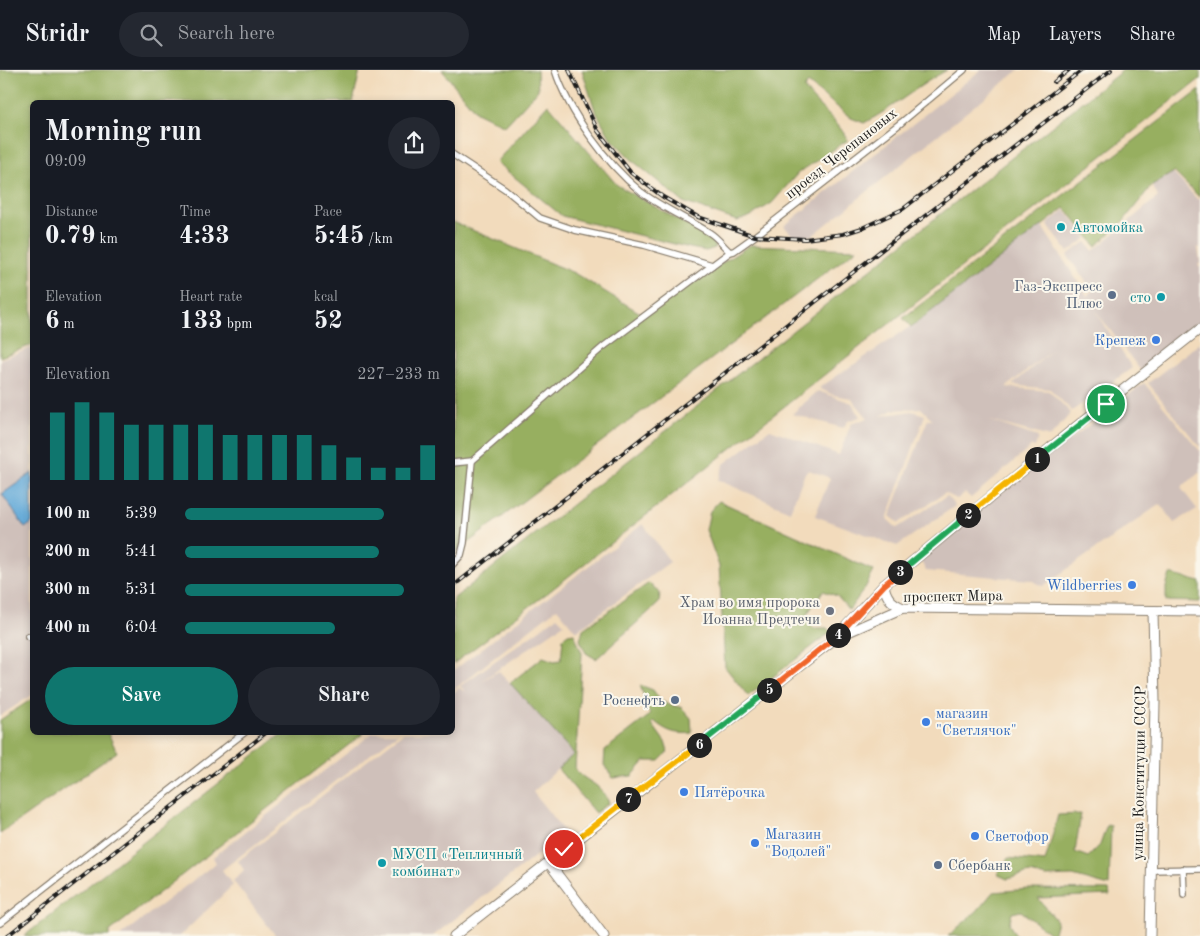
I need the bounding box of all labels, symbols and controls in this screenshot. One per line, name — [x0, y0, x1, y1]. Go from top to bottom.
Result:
search box — [119, 12, 469, 57]
icon: search — [137, 21, 165, 49]
text: Stridr — [25, 23, 89, 47]
text: Search here — [177, 25, 275, 44]
text: Map — [987, 26, 1021, 44]
text: Layers — [1049, 26, 1101, 44]
text: Share — [1129, 26, 1175, 44]
street label: проезд Черепановых — [783, 106, 901, 202]
button: share — [388, 117, 440, 169]
text: Morning run — [45, 119, 202, 147]
text: 09:09 — [45, 154, 87, 170]
text: Distance — [45, 205, 98, 219]
text: Time — [179, 205, 211, 219]
text: Pace — [314, 205, 342, 219]
marker: Автомойка — [1055, 221, 1067, 233]
place label: Автомойка — [1071, 221, 1144, 236]
text: 0.79 — [45, 224, 96, 249]
text: 4:33 — [179, 224, 230, 249]
text: 5:45 — [314, 224, 364, 249]
text: km — [96, 232, 118, 246]
text: /km — [364, 232, 393, 246]
place label: Газ-Экспресс Плюс — [1014, 280, 1102, 312]
marker: Газ-Экспресс Плюс — [1106, 289, 1118, 301]
text: Elevation — [45, 290, 102, 304]
text: Heart rate — [179, 290, 242, 304]
text: kcal — [314, 290, 338, 304]
place label: сто — [1130, 291, 1151, 306]
marker: сто — [1155, 291, 1167, 303]
text: 6 — [45, 309, 60, 334]
text: 133 — [179, 309, 223, 334]
text: 52 — [314, 309, 343, 334]
text: m — [60, 317, 75, 331]
text: bpm — [223, 317, 252, 331]
place label: Крепеж — [1095, 334, 1146, 349]
marker: Крепеж — [1150, 334, 1162, 346]
text: Elevation — [45, 367, 110, 383]
text: 227–233 m — [357, 367, 440, 383]
pin — [1085, 383, 1127, 425]
icon: arrive — [1092, 390, 1120, 418]
pin: 1 — [1024, 446, 1050, 472]
text: 1 — [1033, 452, 1042, 466]
pin: 2 — [956, 502, 980, 528]
text: 100 m — [45, 506, 90, 522]
text: 5:39 — [125, 506, 157, 522]
text: 2 — [964, 508, 973, 522]
text: 200 m — [45, 544, 90, 560]
text: 5:41 — [125, 544, 157, 560]
pin: 3 — [888, 560, 912, 584]
text: 3 — [896, 565, 905, 579]
place label: Wildberries — [1046, 579, 1122, 594]
marker: Wildberries — [1126, 579, 1138, 591]
text: 300 m — [45, 582, 90, 598]
text: 5:31 — [125, 582, 157, 598]
street label: проспект Мира — [903, 589, 1004, 606]
place label: Храм во имя пророка Иоанна Предтечи — [680, 596, 821, 628]
marker: Храм во имя пророка Иоанна Предтечи — [824, 605, 836, 617]
text: 400 m — [45, 620, 90, 636]
text: 6:04 — [125, 620, 157, 636]
pin: 4 — [826, 622, 850, 648]
text: 4 — [834, 628, 843, 642]
button: Save — [45, 667, 238, 725]
button: Share — [248, 667, 440, 725]
pin: 5 — [756, 678, 782, 702]
text: 5 — [765, 683, 774, 697]
street label: улица Конституции СССР — [1131, 686, 1150, 861]
place label: Роснефть — [603, 694, 665, 709]
marker: Роснефть — [669, 694, 681, 706]
place label: магазин "Светлячок" — [936, 707, 1017, 739]
marker: магазин "Светлячок" — [920, 716, 932, 728]
pin: 6 — [686, 732, 712, 758]
text: 6 — [695, 738, 704, 752]
pin: 7 — [616, 786, 640, 812]
marker: Пятёрочка — [678, 786, 690, 798]
place label: Пятёрочка — [694, 786, 766, 801]
text: 7 — [624, 792, 633, 806]
pin — [543, 828, 585, 870]
place label: Магазин "Водолей" — [765, 828, 832, 860]
marker: Светофор — [969, 830, 981, 842]
place label: Светофор — [985, 830, 1049, 845]
icon: check — [550, 835, 578, 863]
marker: Магазин "Водолей" — [749, 837, 761, 849]
place label: МУСП «Тепличный комбинат» — [392, 848, 522, 880]
marker: МУСП «Тепличный комбинат» — [376, 857, 388, 869]
marker: Сбербанк — [932, 859, 944, 871]
place label: Сбербанк — [948, 859, 1011, 874]

